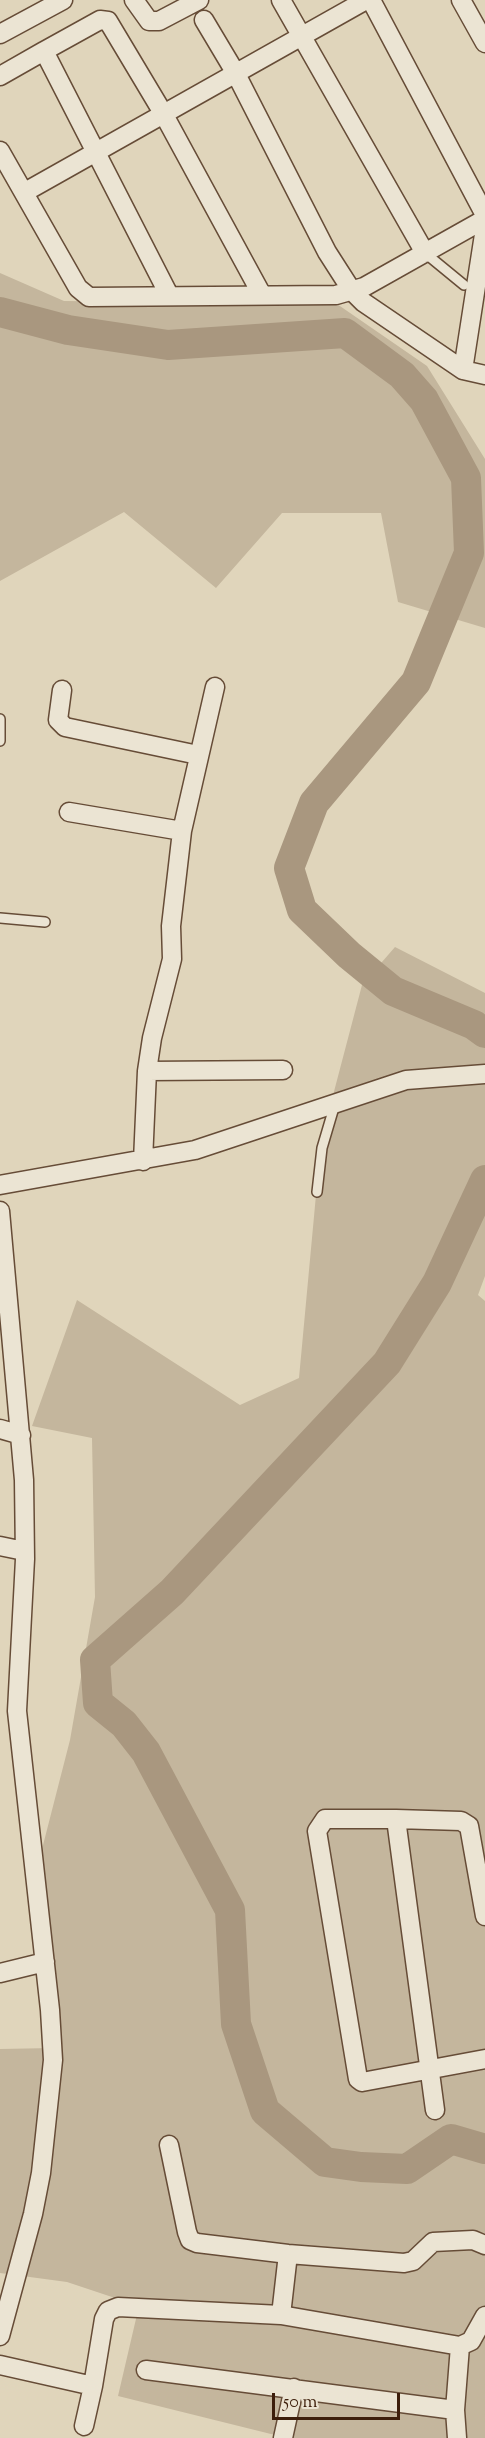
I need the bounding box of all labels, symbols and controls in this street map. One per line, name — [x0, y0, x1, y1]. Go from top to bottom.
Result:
scale bar — [275, 2381, 402, 2419]
text: 50 m — [283, 2390, 317, 2416]

